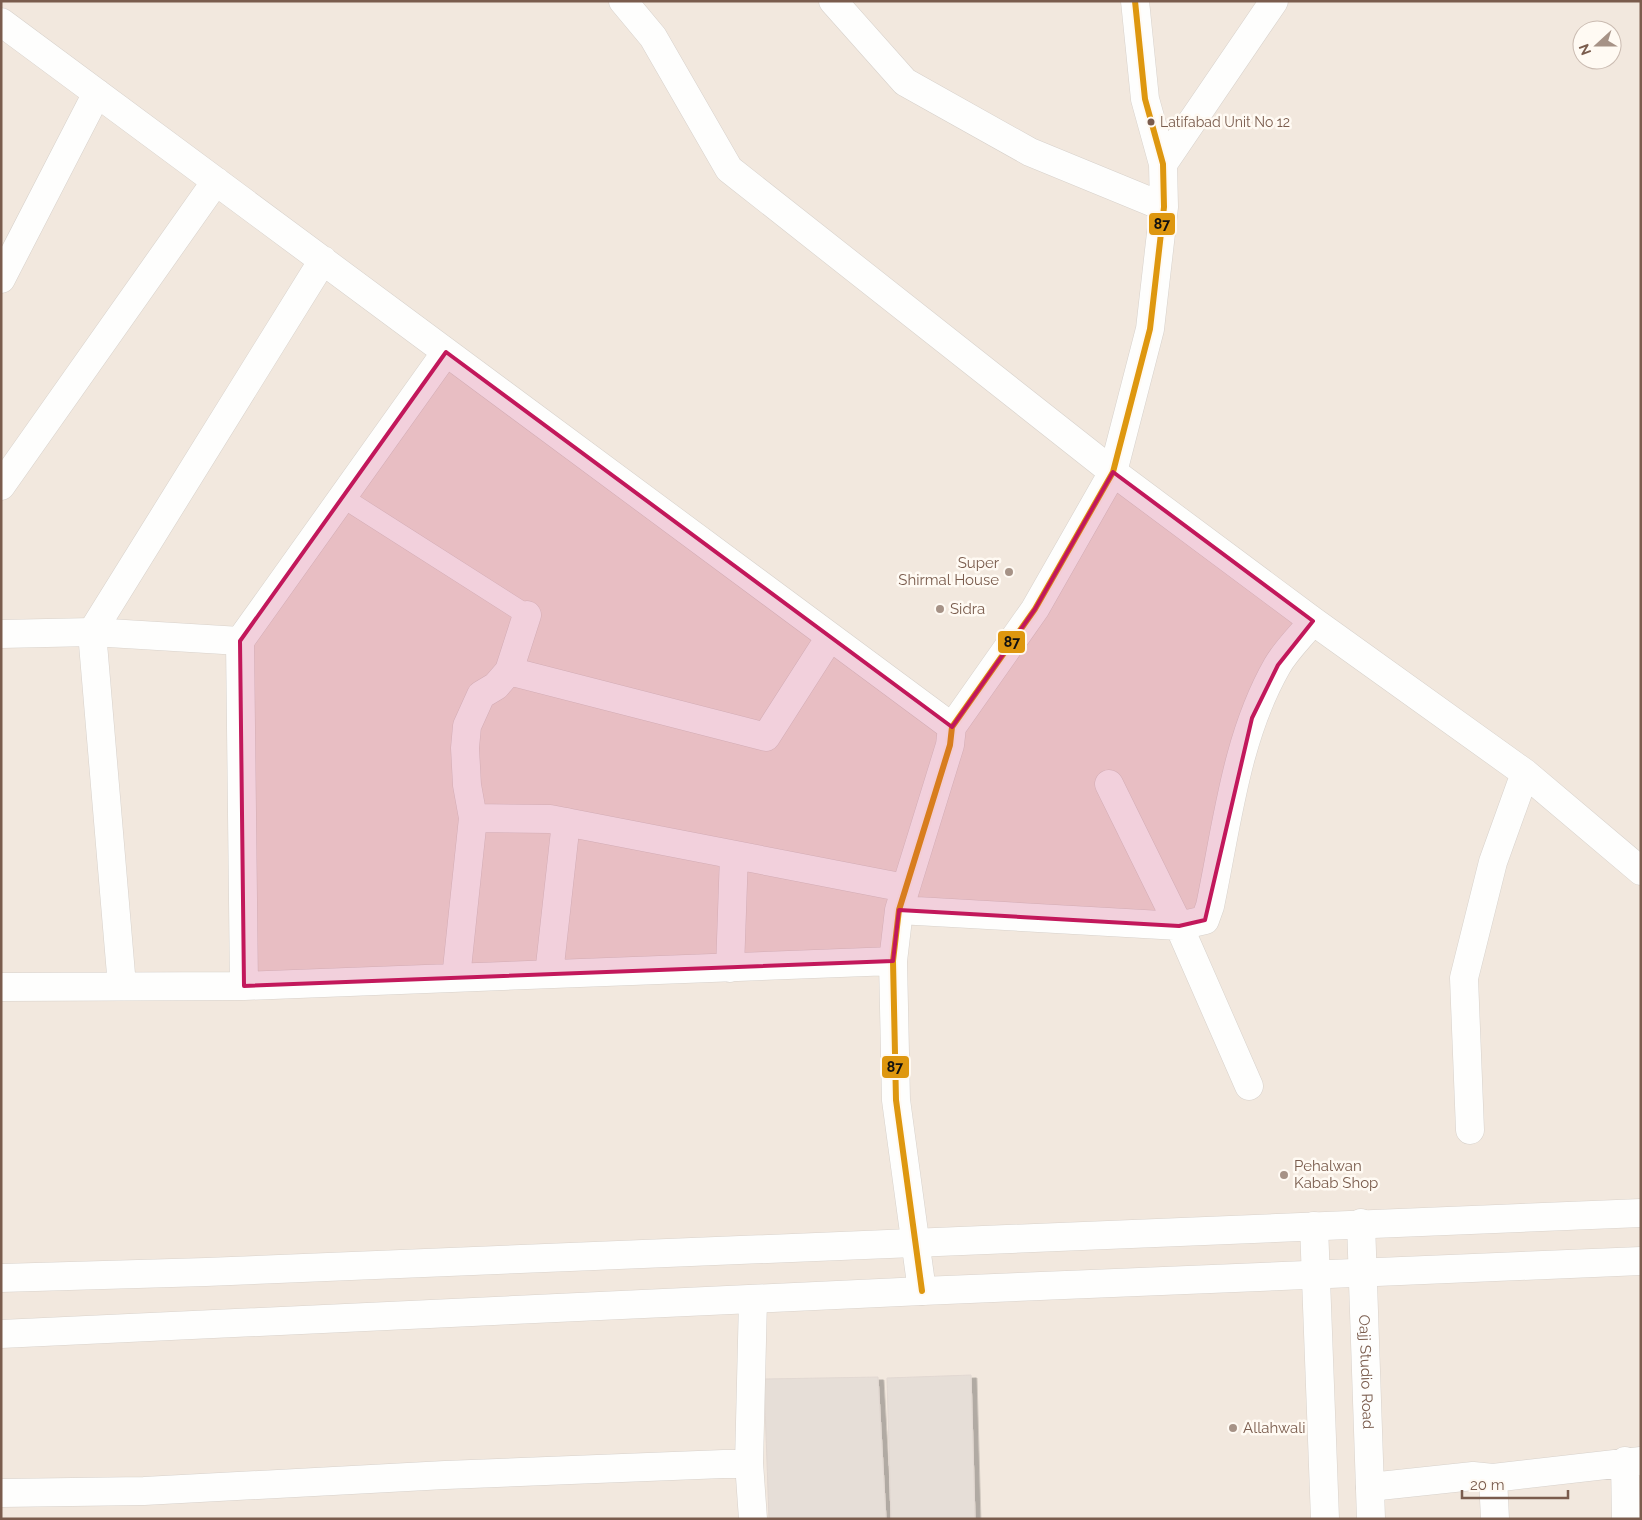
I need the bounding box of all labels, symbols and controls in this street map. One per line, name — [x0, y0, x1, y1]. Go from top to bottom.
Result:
north arrow — [1572, 20, 1622, 70]
text: N — [1575, 42, 1594, 58]
place label: Latifabad Unit No 12 — [1160, 114, 1290, 130]
marker: Latifabad Unit No 12 — [1146, 117, 1156, 127]
line badge: 87 — [1148, 212, 1176, 236]
text: 87 — [1154, 216, 1170, 232]
place label: Super Shirmal House — [898, 554, 1000, 589]
marker: Super Shirmal House — [1003, 566, 1015, 578]
place label: Sidra — [950, 600, 985, 618]
marker: Sidra — [934, 603, 946, 615]
line badge: 87 — [997, 630, 1026, 654]
text: 87 — [1004, 634, 1020, 650]
line badge: 87 — [881, 1055, 910, 1079]
text: 87 — [887, 1059, 903, 1075]
place label: Pehalwan Kabab Shop — [1294, 1157, 1378, 1192]
marker: Pehalwan Kabab Shop — [1278, 1169, 1290, 1181]
street label: Oajj Studio Road — [1355, 1314, 1377, 1430]
place label: Allahwali — [1243, 1419, 1306, 1437]
marker: Allahwali — [1227, 1422, 1239, 1434]
scale bar — [1462, 1468, 1568, 1500]
text: 20 m — [1470, 1476, 1505, 1494]

